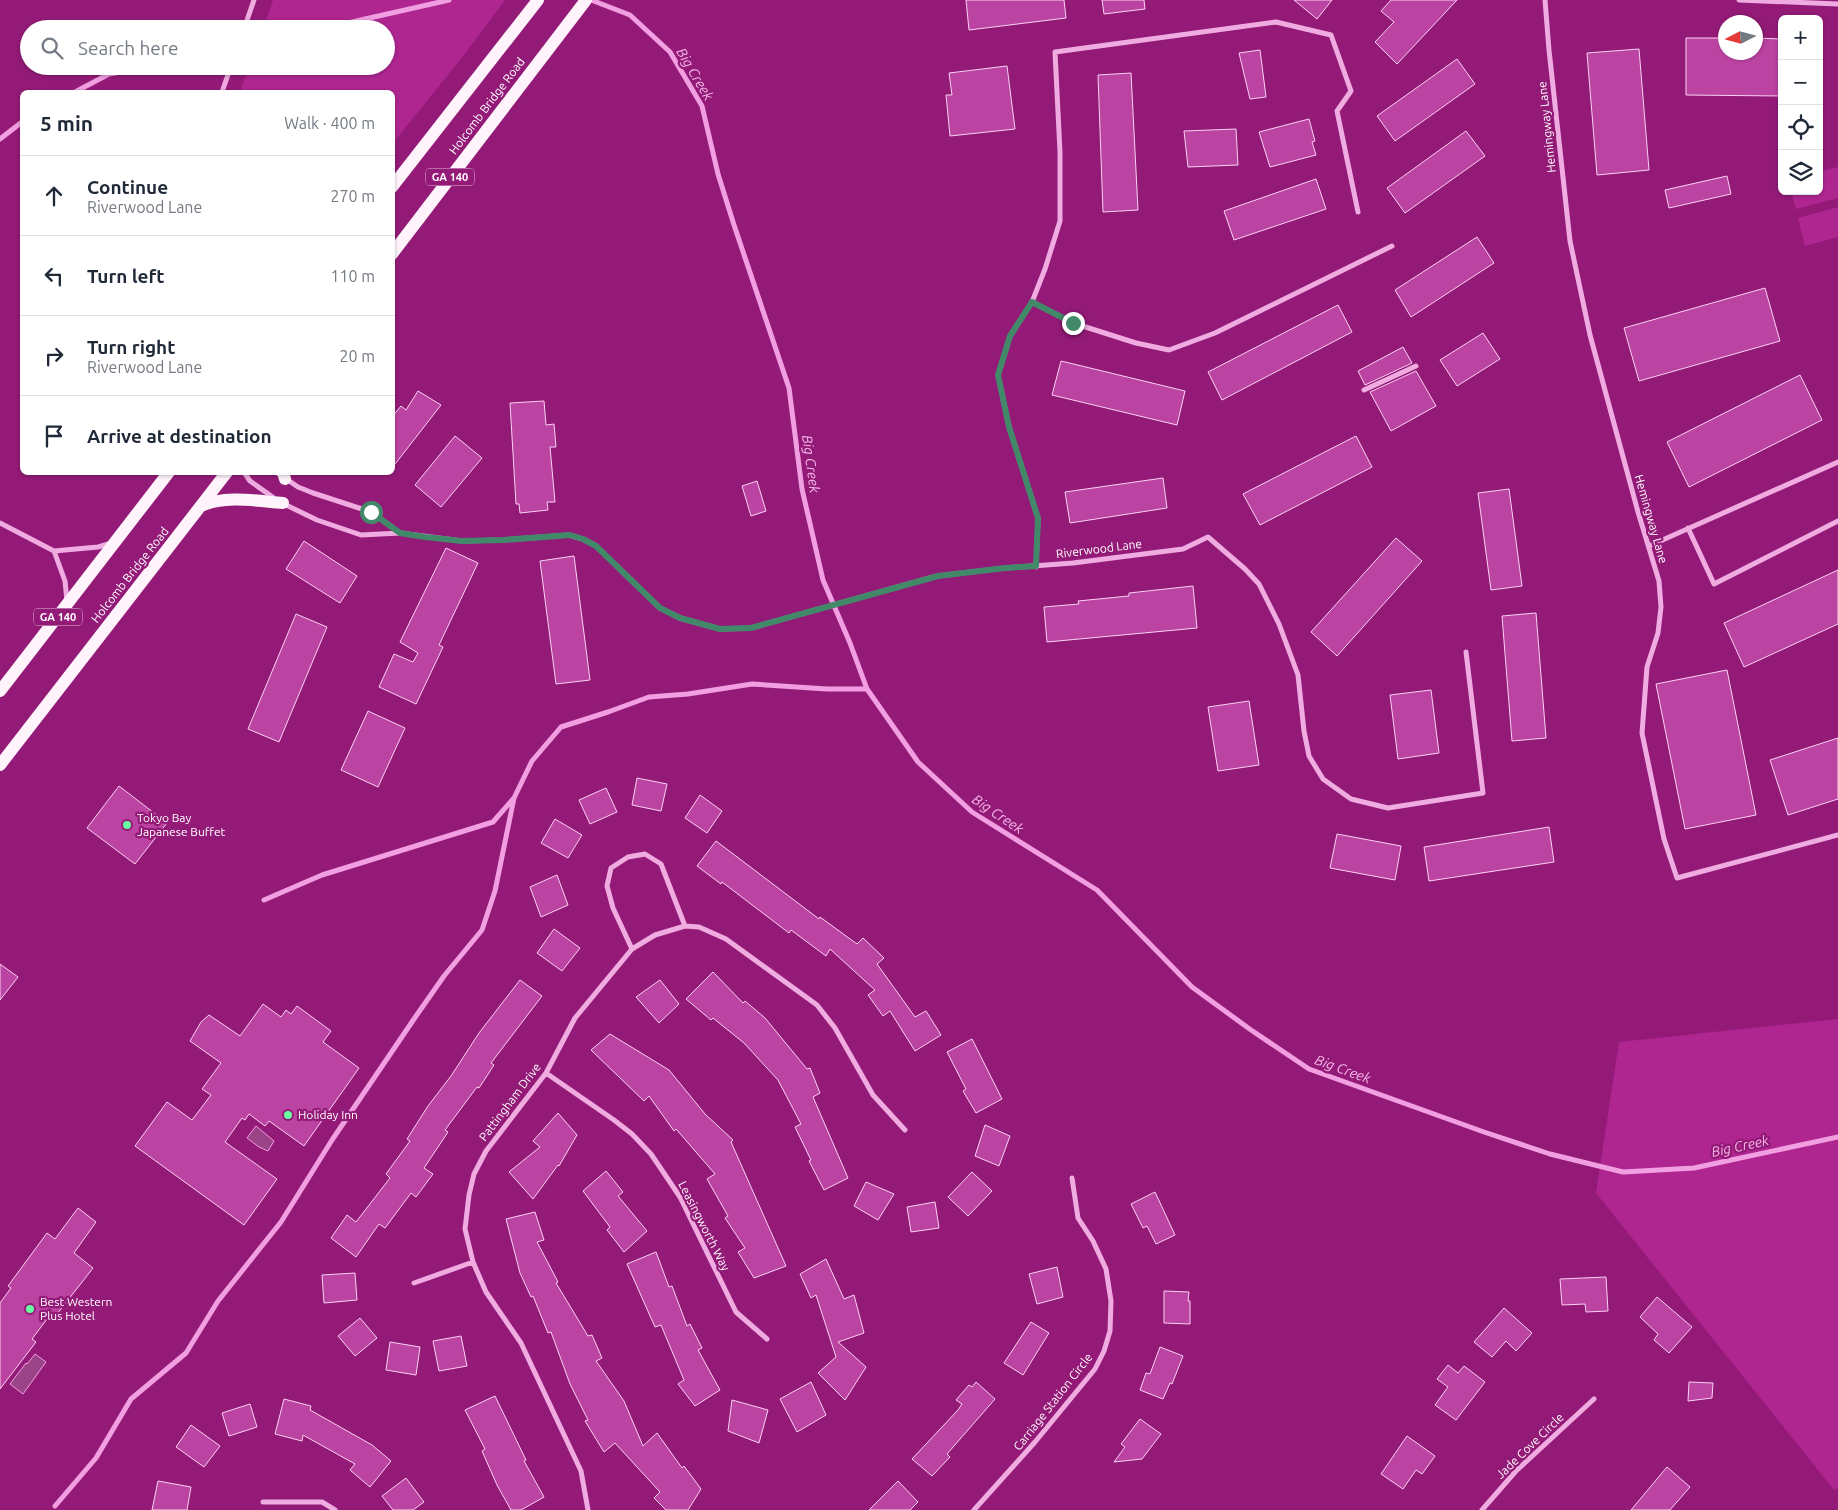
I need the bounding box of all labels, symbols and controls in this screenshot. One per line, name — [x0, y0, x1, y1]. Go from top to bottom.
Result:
north arrow — [1718, 15, 1763, 60]
map controls — [1778, 15, 1823, 195]
button: + — [1778, 15, 1823, 60]
search box — [20, 20, 395, 75]
icon: search — [38, 34, 66, 62]
text: Search here — [78, 37, 178, 59]
water label: Big Creek — [673, 45, 717, 104]
street label: Holcomb Bridge Road — [446, 55, 527, 156]
button: − — [1778, 60, 1823, 105]
street label: Hemingway Lane — [1535, 81, 1558, 173]
button: locate — [1778, 105, 1823, 150]
text: 5 min — [40, 111, 93, 135]
text: Walk · 400 m — [284, 114, 375, 132]
button: layers — [1778, 150, 1823, 195]
road number: GA 140 — [426, 168, 474, 186]
text: Continue — [87, 176, 168, 198]
icon: ahead — [40, 182, 68, 210]
text: 270 m — [330, 187, 375, 205]
text: Riverwood Lane — [87, 198, 202, 216]
icon: left — [40, 262, 68, 290]
text: Turn left — [87, 265, 165, 287]
text: 110 m — [330, 267, 375, 285]
route end — [1062, 312, 1085, 335]
text: Turn right — [87, 336, 175, 358]
icon: right — [40, 342, 68, 370]
text: 20 m — [339, 347, 375, 365]
text: Riverwood Lane — [87, 358, 202, 376]
icon: arrive — [40, 422, 68, 450]
text: Arrive at destination — [87, 425, 272, 447]
water label: Big Creek — [799, 434, 823, 495]
street label: Hemingway Lane — [1633, 473, 1670, 565]
route start — [360, 501, 383, 524]
street label: Holcomb Bridge Road — [88, 524, 171, 625]
street label: Riverwood Lane — [1055, 537, 1143, 560]
road number: GA 140 — [34, 608, 82, 626]
water label: Big Creek — [969, 791, 1027, 837]
place label: Tokyo Bay Japanese Buffet — [137, 811, 226, 838]
marker: Tokyo Bay Japanese Buffet — [121, 819, 133, 831]
water label: Big Creek — [1313, 1051, 1374, 1087]
street label: Pattingham Drive — [476, 1060, 543, 1143]
place label: Holiday Inn — [298, 1108, 358, 1121]
marker: Holiday Inn — [282, 1109, 294, 1121]
water label: Big Creek — [1710, 1132, 1771, 1160]
street label: Leasingworth Way — [676, 1179, 733, 1273]
place label: Best Western Plus Hotel — [40, 1295, 112, 1322]
marker: Best Western Plus Hotel — [24, 1303, 36, 1315]
street label: Carriage Station Circle — [1011, 1351, 1095, 1453]
street label: Jade Cove Circle — [1493, 1410, 1566, 1481]

